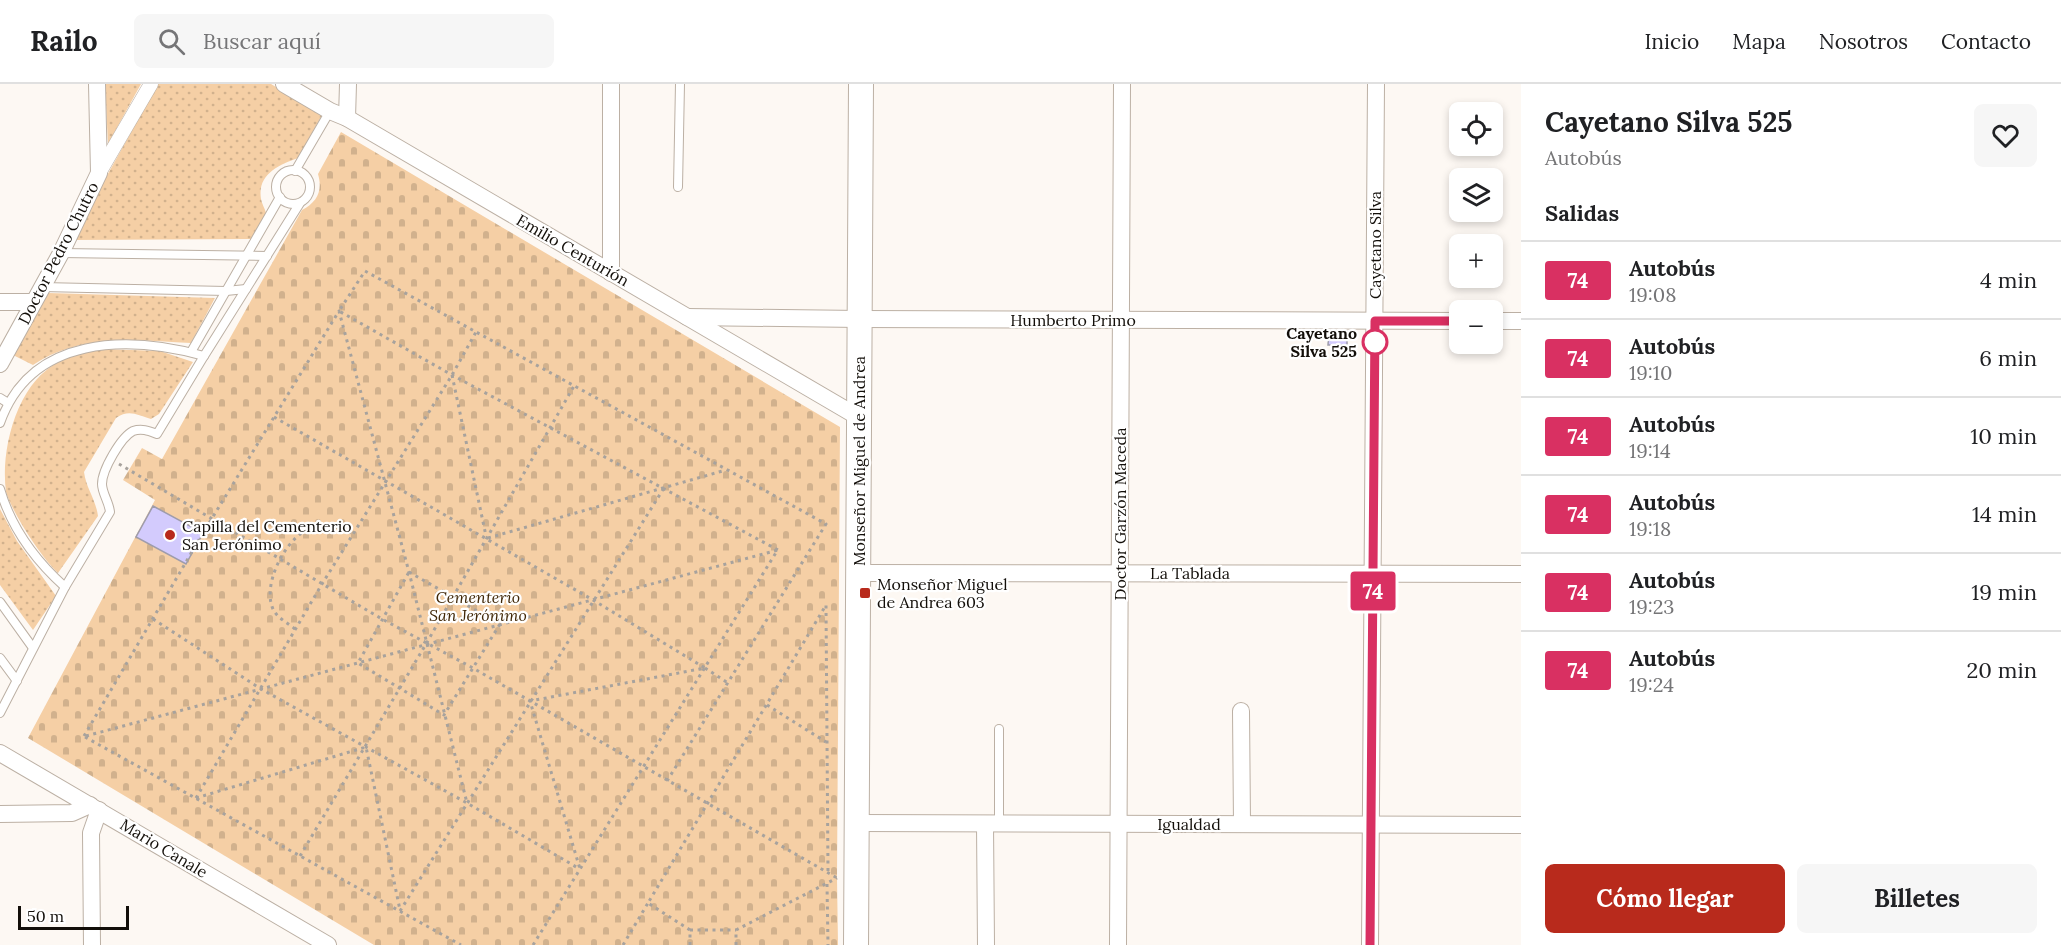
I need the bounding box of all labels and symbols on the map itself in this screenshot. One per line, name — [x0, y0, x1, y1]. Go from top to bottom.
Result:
street label: Doctor Pedro Chutro — [13, 178, 103, 328]
street label: Cayetano Silva — [1365, 191, 1385, 299]
street label: Emilio Centurión — [513, 210, 633, 291]
street label: Humberto Primo — [1010, 310, 1136, 330]
place label: Cayetano Silva 525 — [1286, 323, 1357, 361]
marker: Cayetano Silva 525 — [1362, 329, 1388, 355]
street label: Monseñor Miguel de Andrea — [849, 356, 869, 566]
street label: Doctor Garzón Maceda — [1110, 428, 1130, 600]
place label: Capilla del Cementerio San Jerónimo — [182, 516, 352, 554]
marker: Capilla del Cementerio San Jerónimo — [163, 528, 177, 542]
street label: La Tablada — [1150, 563, 1230, 583]
line badge: 74 — [1346, 572, 1400, 610]
place label: Monseñor Miguel de Andrea 603 — [877, 574, 1008, 612]
marker: Monseñor Miguel de Andrea 603 — [858, 586, 872, 600]
park label: Cementerio San Jerónimo — [429, 587, 527, 625]
street label: Mario Canale — [117, 814, 212, 882]
street label: Igualdad — [1157, 814, 1221, 834]
scale bar — [18, 903, 129, 930]

